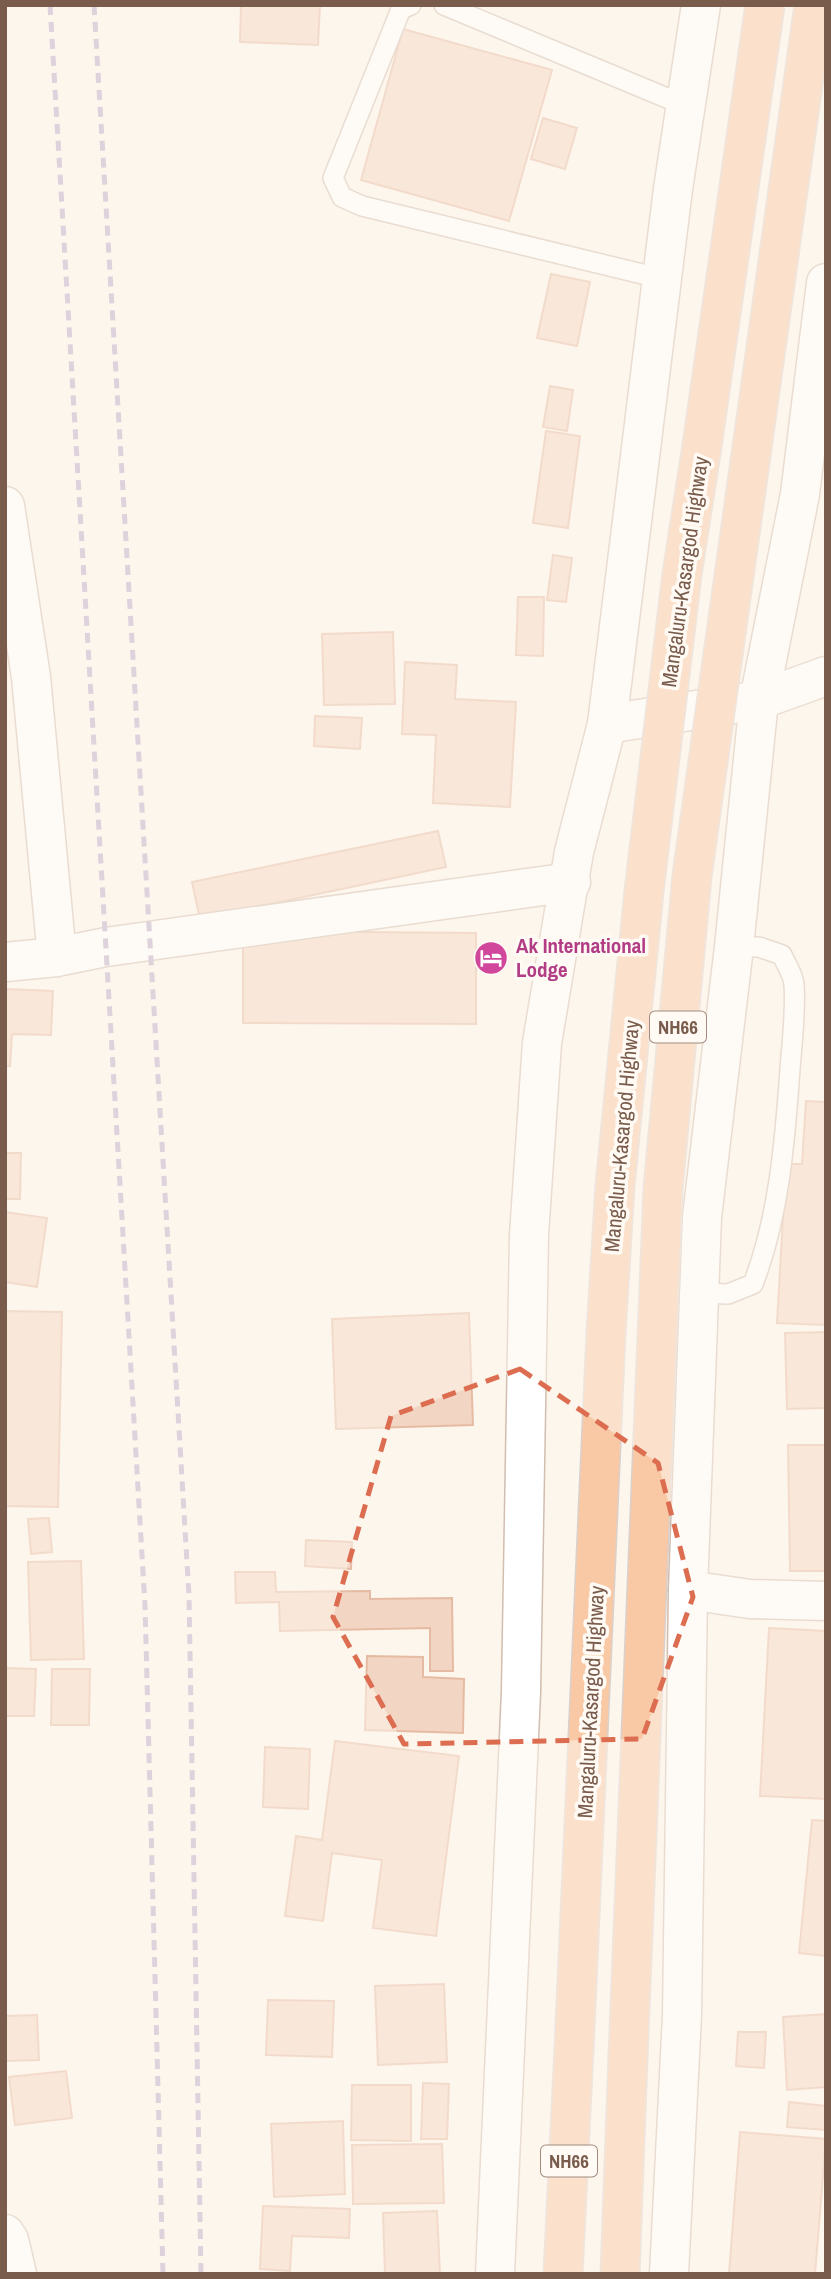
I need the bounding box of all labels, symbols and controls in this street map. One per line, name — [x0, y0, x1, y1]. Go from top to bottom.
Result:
street label: Mangaluru-Kasargod Highway — [654, 454, 715, 689]
place label: Ak International Lodge — [516, 931, 646, 984]
hotel icon: Ak International Lodge — [472, 939, 510, 977]
road number: NH66 — [650, 1012, 706, 1042]
street label: Mangaluru-Kasargod Highway — [597, 1018, 646, 1253]
street label: Mangaluru-Kasargod Highway — [570, 1585, 611, 1819]
road number: NH66 — [541, 2146, 597, 2176]

